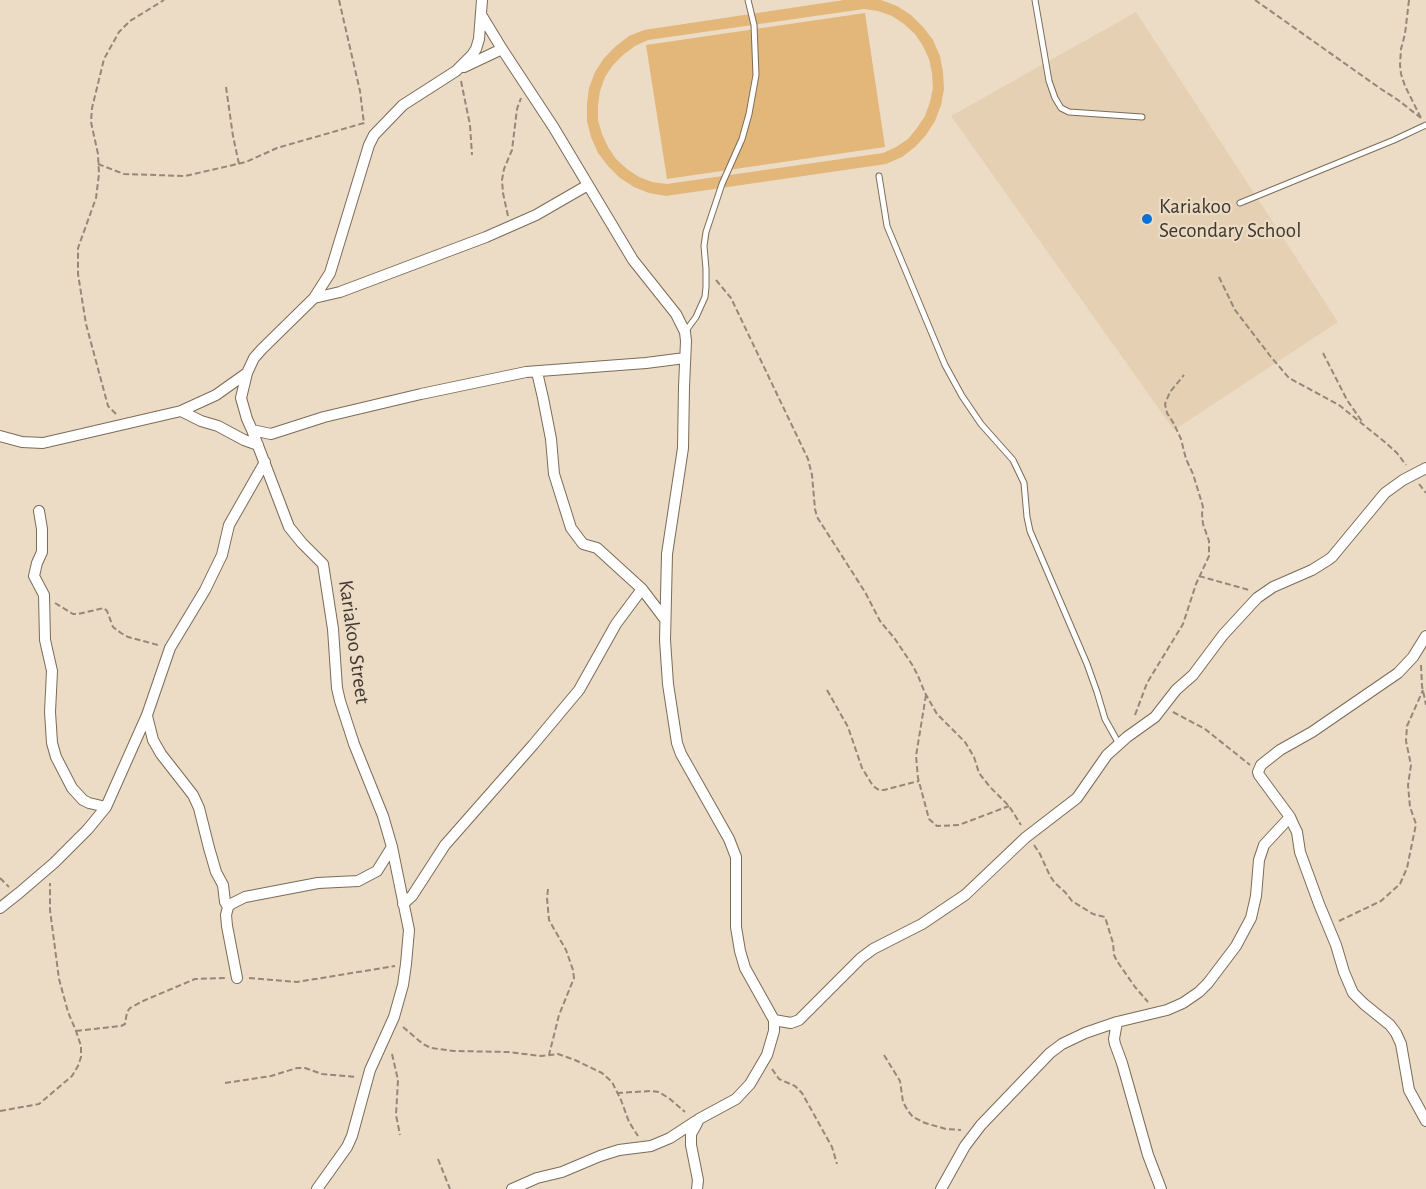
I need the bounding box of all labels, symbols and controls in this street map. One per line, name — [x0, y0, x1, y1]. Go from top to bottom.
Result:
place label: Kariakoo Secondary School — [1159, 194, 1301, 244]
marker: Kariakoo Secondary School — [1140, 212, 1154, 226]
street label: Kariakoo Street — [333, 578, 375, 706]

